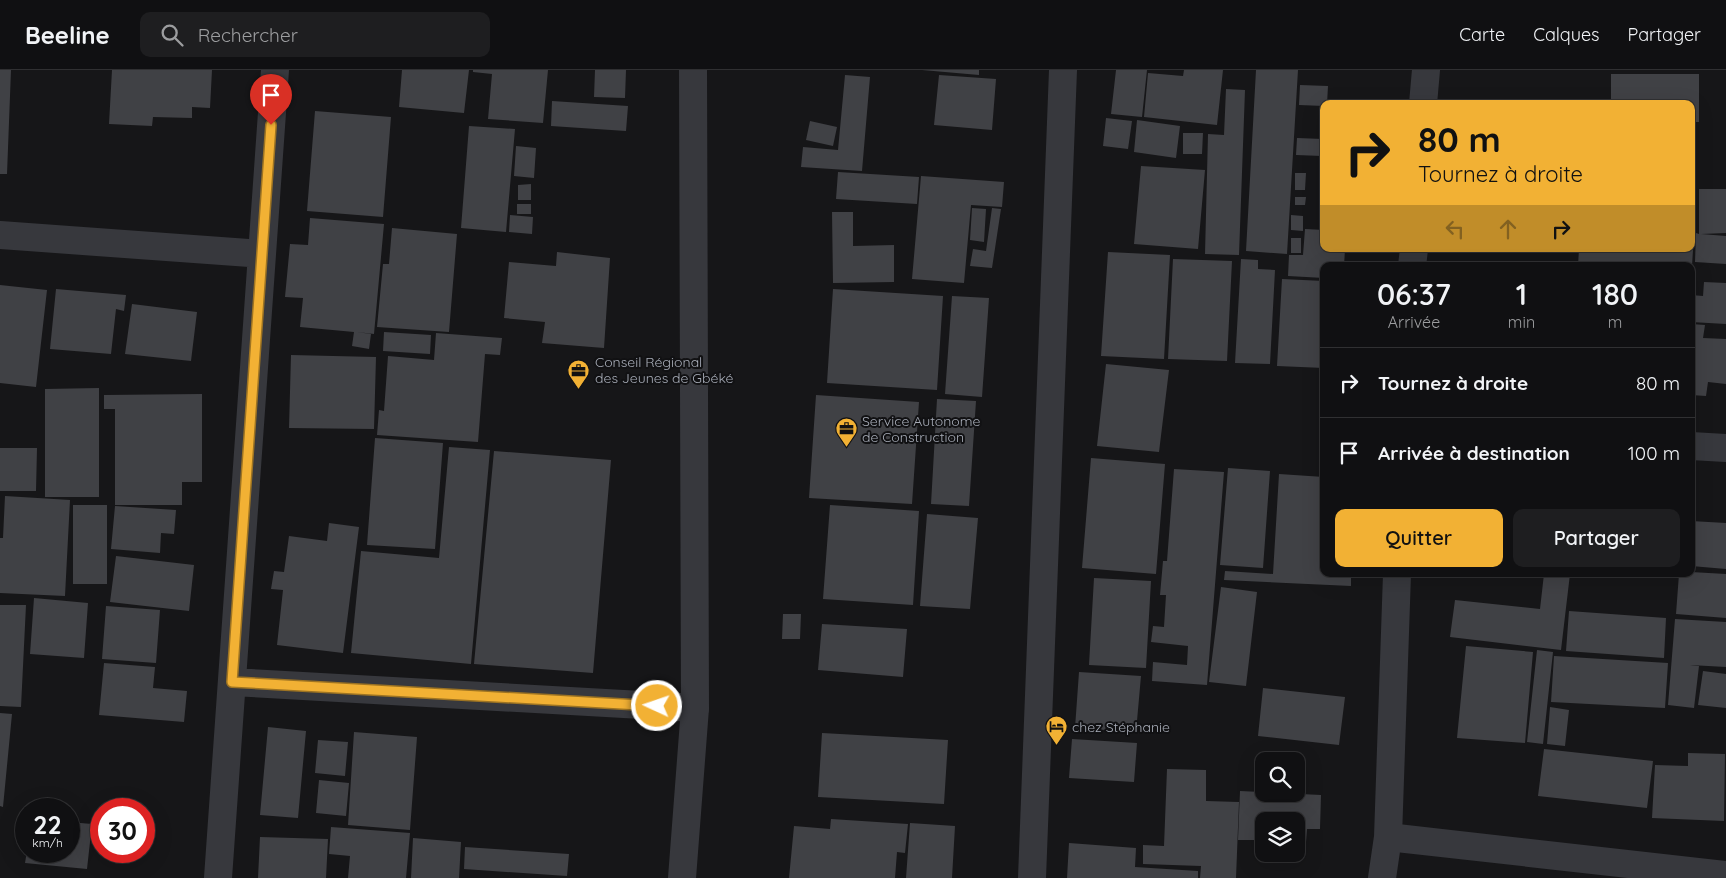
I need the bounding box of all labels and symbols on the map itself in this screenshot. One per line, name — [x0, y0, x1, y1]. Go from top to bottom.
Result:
pin — [250, 74, 292, 125]
place label: Conseil Régional des Jeunes de Gbéké — [595, 353, 734, 387]
office icon: Conseil Régional des Jeunes de Gbéké — [567, 358, 591, 389]
place label: Service Autonome de Construction — [862, 412, 981, 446]
office icon: Service Autonome de Construction — [834, 417, 858, 448]
position arrow — [630, 679, 682, 731]
hotel icon: chez Stéphanie — [1044, 715, 1068, 746]
place label: chez Stéphanie — [1072, 718, 1170, 736]
speed limit sign: 30 — [90, 798, 155, 863]

